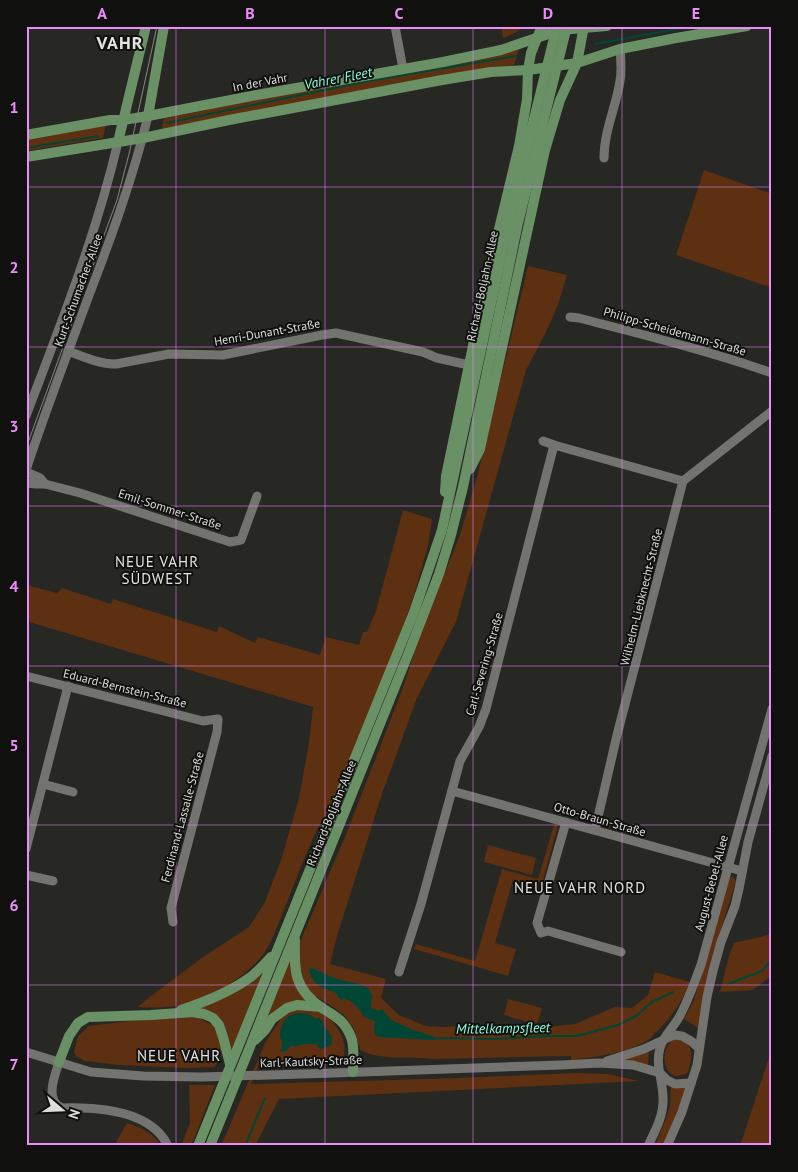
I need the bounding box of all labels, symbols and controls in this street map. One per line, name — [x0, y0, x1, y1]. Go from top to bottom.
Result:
text: A — [97, 3, 107, 23]
text: B — [245, 3, 255, 23]
text: C — [395, 3, 404, 23]
text: D — [543, 3, 553, 23]
text: E — [692, 3, 700, 23]
district label: VAHR — [95, 31, 144, 54]
water label: Vahrer Fleet — [303, 62, 374, 93]
street label: In der Vahr — [231, 69, 289, 95]
text: 1 — [9, 97, 19, 117]
street label: Richard-Boljahn-Allee — [463, 229, 501, 343]
street label: Kurt-Schumacher-Allee — [51, 232, 105, 348]
text: 2 — [9, 257, 19, 277]
street label: Philipp-Scheidemann-Straße — [602, 303, 748, 359]
street label: Henri-Dunant-Straße — [213, 315, 321, 349]
text: 3 — [9, 416, 19, 436]
street label: Emil-Sommer-Straße — [116, 485, 224, 533]
street label: Wilhelm-Liebknecht-Straße — [617, 527, 665, 667]
district label: NEUE VAHR SÜDWEST — [115, 552, 199, 588]
text: 4 — [9, 576, 19, 596]
street label: Carl-Severing-Straße — [462, 611, 506, 717]
street label: Eduard-Bernstein-Straße — [62, 665, 188, 711]
text: 5 — [9, 735, 19, 755]
street label: Ferdinand-Lassalle-Straße — [157, 750, 207, 884]
street label: Richard-Boljahn-Allee — [303, 758, 359, 868]
street label: Otto-Braun-Straße — [552, 799, 648, 839]
street label: August-Bebel-Allee — [691, 833, 731, 933]
district label: NEUE VAHR NORD — [514, 878, 646, 897]
text: 6 — [9, 895, 19, 915]
water label: Mittelkampsfleet — [456, 1018, 551, 1038]
district label: NEUE VAHR — [137, 1046, 221, 1065]
street label: Karl-Kautsky-Straße — [259, 1052, 363, 1070]
text: 7 — [9, 1054, 19, 1074]
north arrow — [38, 1084, 88, 1134]
text: N — [64, 1107, 84, 1122]

